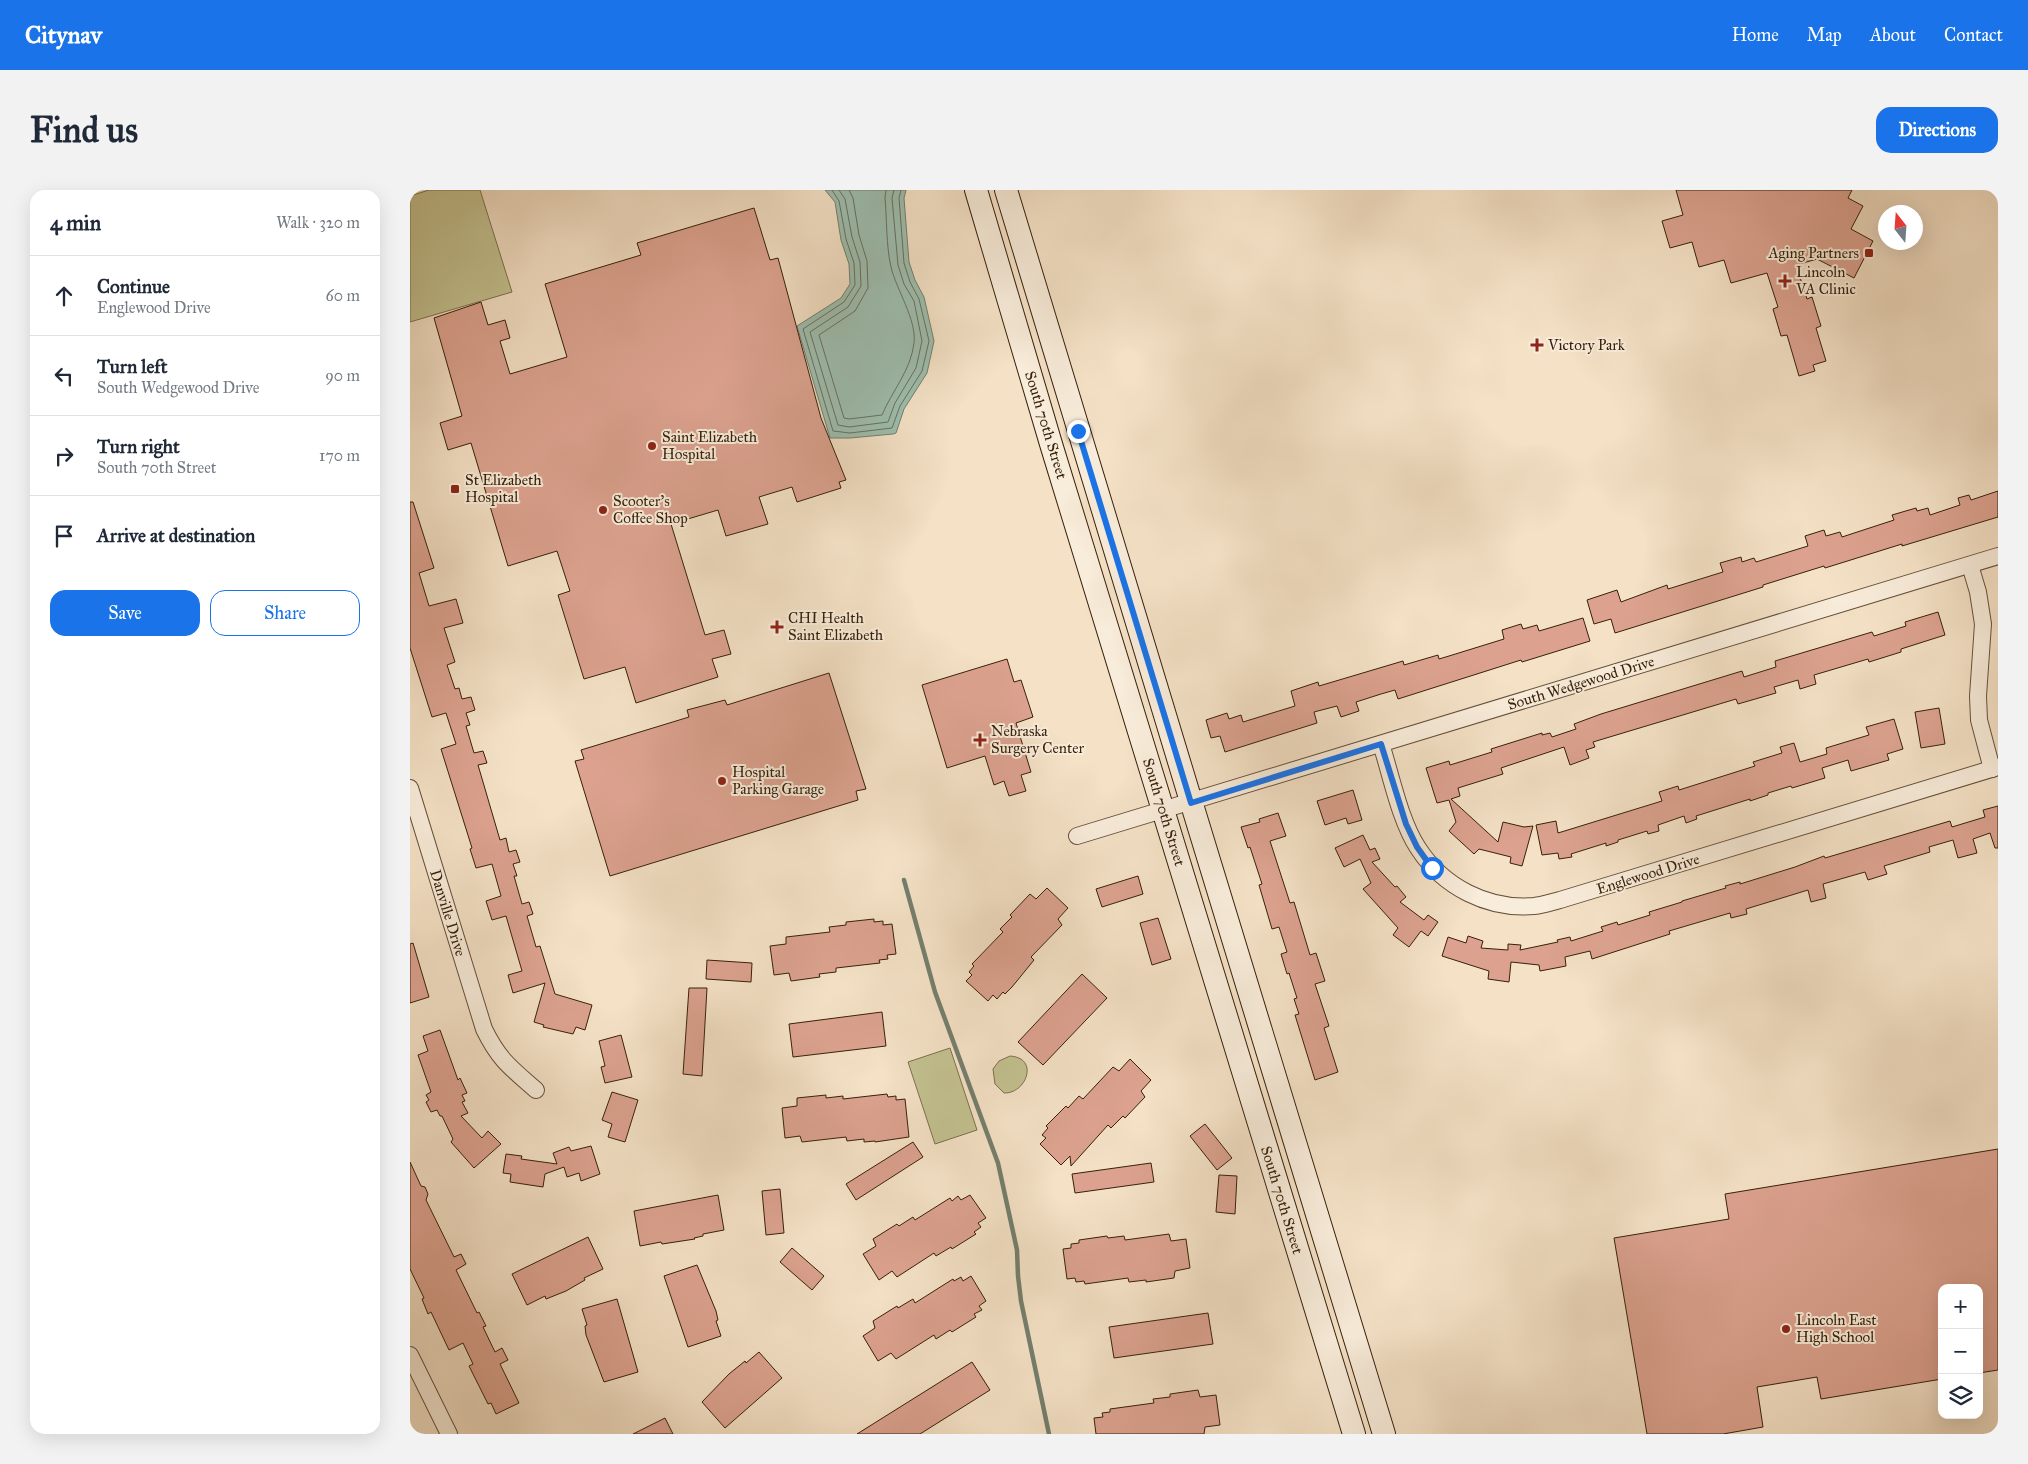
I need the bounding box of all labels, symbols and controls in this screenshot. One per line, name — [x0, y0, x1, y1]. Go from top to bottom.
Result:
text: Citynav — [25, 20, 102, 50]
text: Home — [1732, 24, 1779, 46]
text: Map — [1807, 24, 1842, 46]
text: About — [1870, 24, 1916, 46]
text: Contact — [1944, 24, 2003, 46]
button: Directions — [1876, 107, 1998, 153]
text: Find us — [30, 109, 138, 152]
north arrow — [1878, 205, 1923, 250]
text: 4 min — [50, 210, 101, 236]
text: Walk · 320 m — [276, 213, 360, 232]
place label: Aging Partners — [1767, 244, 1859, 262]
marker: Aging Partners — [1863, 247, 1875, 259]
place label: Lincoln VA Clinic — [1795, 263, 1856, 298]
marker: Lincoln VA Clinic — [1778, 274, 1792, 288]
text: Continue — [97, 275, 170, 298]
icon: ahead — [50, 282, 78, 310]
text: 60 m — [326, 286, 360, 305]
text: Englewood Drive — [97, 298, 211, 317]
place label: Victory Park — [1547, 336, 1625, 354]
marker: Victory Park — [1530, 338, 1544, 352]
text: Turn left — [97, 355, 167, 378]
icon: left — [50, 362, 78, 390]
text: 90 m — [325, 366, 360, 385]
street label: South 70th Street — [1021, 369, 1071, 482]
text: South Wedgewood Drive — [97, 378, 259, 397]
route end — [1067, 420, 1090, 443]
place label: Saint Elizabeth Hospital — [662, 428, 758, 463]
text: Turn right — [97, 435, 180, 458]
marker: Saint Elizabeth Hospital — [646, 440, 658, 452]
icon: right — [50, 442, 78, 470]
text: 170 m — [319, 446, 360, 465]
text: South 70th Street — [97, 458, 217, 477]
place label: St Elizabeth Hospital — [465, 471, 542, 506]
marker: St Elizabeth Hospital — [449, 483, 461, 495]
place label: Scooter's Coffee Shop — [613, 492, 688, 527]
marker: Scooter's Coffee Shop — [597, 504, 609, 516]
icon: arrive — [50, 522, 78, 550]
text: Arrive at destination — [97, 524, 255, 547]
button: Save — [50, 590, 200, 636]
button: Share — [210, 590, 360, 636]
place label: CHI Health Saint Elizabeth — [788, 609, 884, 644]
marker: CHI Health Saint Elizabeth — [770, 620, 784, 634]
street label: South Wedgewood Drive — [1506, 652, 1656, 714]
place label: Nebraska Surgery Center — [991, 722, 1084, 757]
marker: Nebraska Surgery Center — [973, 733, 987, 747]
street label: South 70th Street — [1139, 756, 1189, 869]
place label: Hospital Parking Garage — [732, 763, 824, 798]
marker: Hospital Parking Garage — [716, 775, 728, 787]
street label: Englewood Drive — [1594, 850, 1702, 898]
route start — [1421, 857, 1444, 880]
street label: Danville Drive — [426, 867, 470, 959]
street label: South 70th Street — [1257, 1144, 1307, 1257]
map controls — [1938, 1284, 1983, 1419]
button: + — [1938, 1284, 1983, 1329]
place label: Lincoln East High School — [1796, 1311, 1877, 1346]
marker: Lincoln East High School — [1780, 1323, 1792, 1335]
button: − — [1938, 1329, 1983, 1374]
button: layers — [1938, 1374, 1983, 1419]

